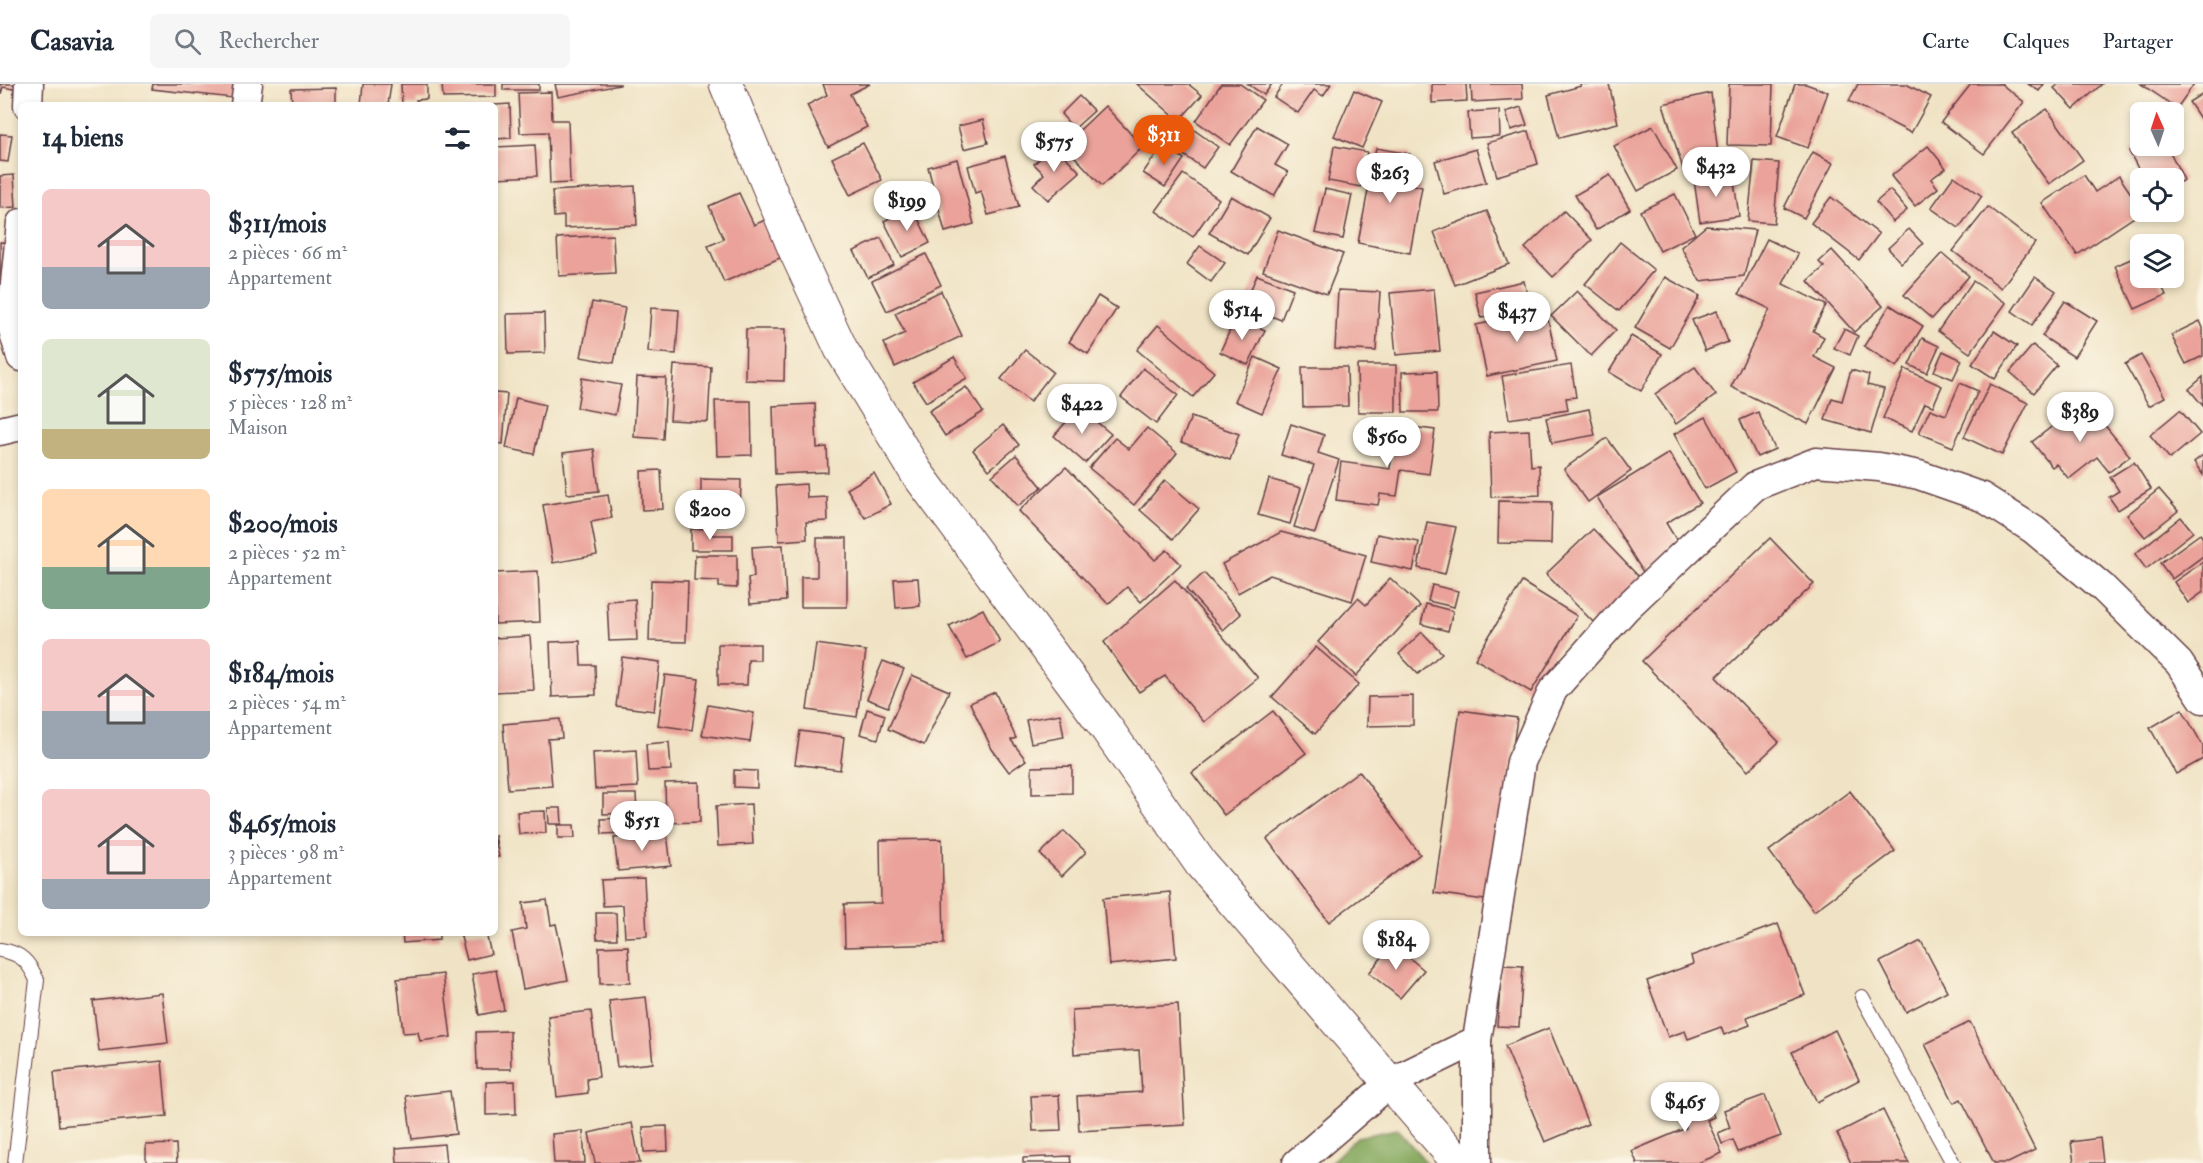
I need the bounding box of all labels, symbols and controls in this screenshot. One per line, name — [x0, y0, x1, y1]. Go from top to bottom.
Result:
search box — [150, 14, 570, 68]
text: Casavia — [30, 24, 114, 59]
icon: search — [171, 25, 204, 58]
text: Rechercher — [219, 27, 319, 55]
text: Carte — [1922, 28, 1969, 55]
text: Calques — [2002, 28, 2069, 55]
text: Partager — [2102, 28, 2173, 55]
north arrow — [2130, 102, 2184, 156]
map controls — [2130, 102, 2184, 288]
pin: $311 — [1128, 115, 1200, 166]
text: 14 biens — [42, 122, 123, 154]
icon: filters — [441, 122, 474, 155]
pin: $575 — [1018, 122, 1090, 173]
text: $311 — [1147, 122, 1181, 147]
text: $575 — [1035, 129, 1073, 154]
pin: $432 — [1680, 147, 1752, 198]
pin: $263 — [1354, 153, 1426, 204]
text: $432 — [1696, 154, 1736, 179]
text: $263 — [1370, 160, 1410, 185]
button: locate — [2130, 168, 2184, 222]
pin: $199 — [871, 181, 943, 232]
text: $199 — [888, 188, 926, 213]
text: $311/mois — [228, 208, 326, 240]
icon: home — [90, 213, 162, 285]
button: layers — [2130, 234, 2184, 288]
text: 2 pièces · 66 m² — [228, 240, 347, 265]
text: Appartement — [228, 265, 332, 290]
pin: $514 — [1206, 290, 1278, 341]
pin: $437 — [1481, 292, 1553, 343]
text: $514 — [1223, 297, 1261, 322]
text: $437 — [1498, 299, 1536, 324]
text: $575/mois — [228, 358, 332, 390]
icon: home — [90, 363, 162, 435]
pin: $422 — [1046, 384, 1118, 435]
text: 5 pièces · 128 m² — [228, 390, 352, 415]
text: $422 — [1061, 391, 1103, 416]
pin: $389 — [2044, 392, 2116, 443]
text: $389 — [2061, 399, 2099, 424]
text: Maison — [228, 415, 288, 440]
pin: $560 — [1351, 417, 1423, 468]
text: $560 — [1367, 424, 1407, 449]
pin: $200 — [674, 490, 746, 541]
text: $200 — [689, 497, 731, 522]
text: $200/mois — [228, 508, 338, 540]
icon: home — [90, 513, 162, 585]
text: 2 pièces · 52 m² — [228, 540, 346, 565]
text: Appartement — [228, 565, 332, 590]
text: $184/mois — [228, 658, 334, 690]
icon: home — [90, 663, 162, 735]
text: 2 pièces · 54 m² — [228, 690, 346, 715]
text: Appartement — [228, 715, 332, 740]
pin: $551 — [606, 801, 678, 852]
text: $465/mois — [228, 808, 336, 840]
text: $551 — [624, 808, 660, 833]
icon: home — [90, 813, 162, 885]
text: 3 pièces · 98 m² — [228, 840, 344, 865]
text: Appartement — [228, 865, 332, 890]
pin: $184 — [1360, 920, 1432, 971]
text: $184 — [1377, 927, 1415, 952]
pin: $465 — [1649, 1082, 1721, 1133]
text: $465 — [1665, 1089, 1705, 1114]

